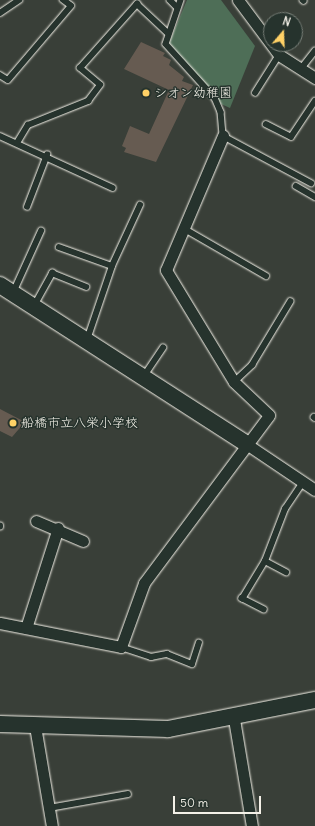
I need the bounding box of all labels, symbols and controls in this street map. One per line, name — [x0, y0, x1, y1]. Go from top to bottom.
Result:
north arrow — [263, 12, 303, 52]
text: N — [281, 14, 292, 29]
place label: シオン幼稚園 — [154, 85, 232, 101]
marker: シオン幼稚園 — [141, 88, 151, 98]
place label: 船橋市立八栄小学校 — [21, 415, 138, 431]
marker: 船橋市立八栄小学校 — [8, 418, 18, 428]
scale bar — [175, 788, 263, 814]
text: 50 m — [180, 795, 208, 810]

